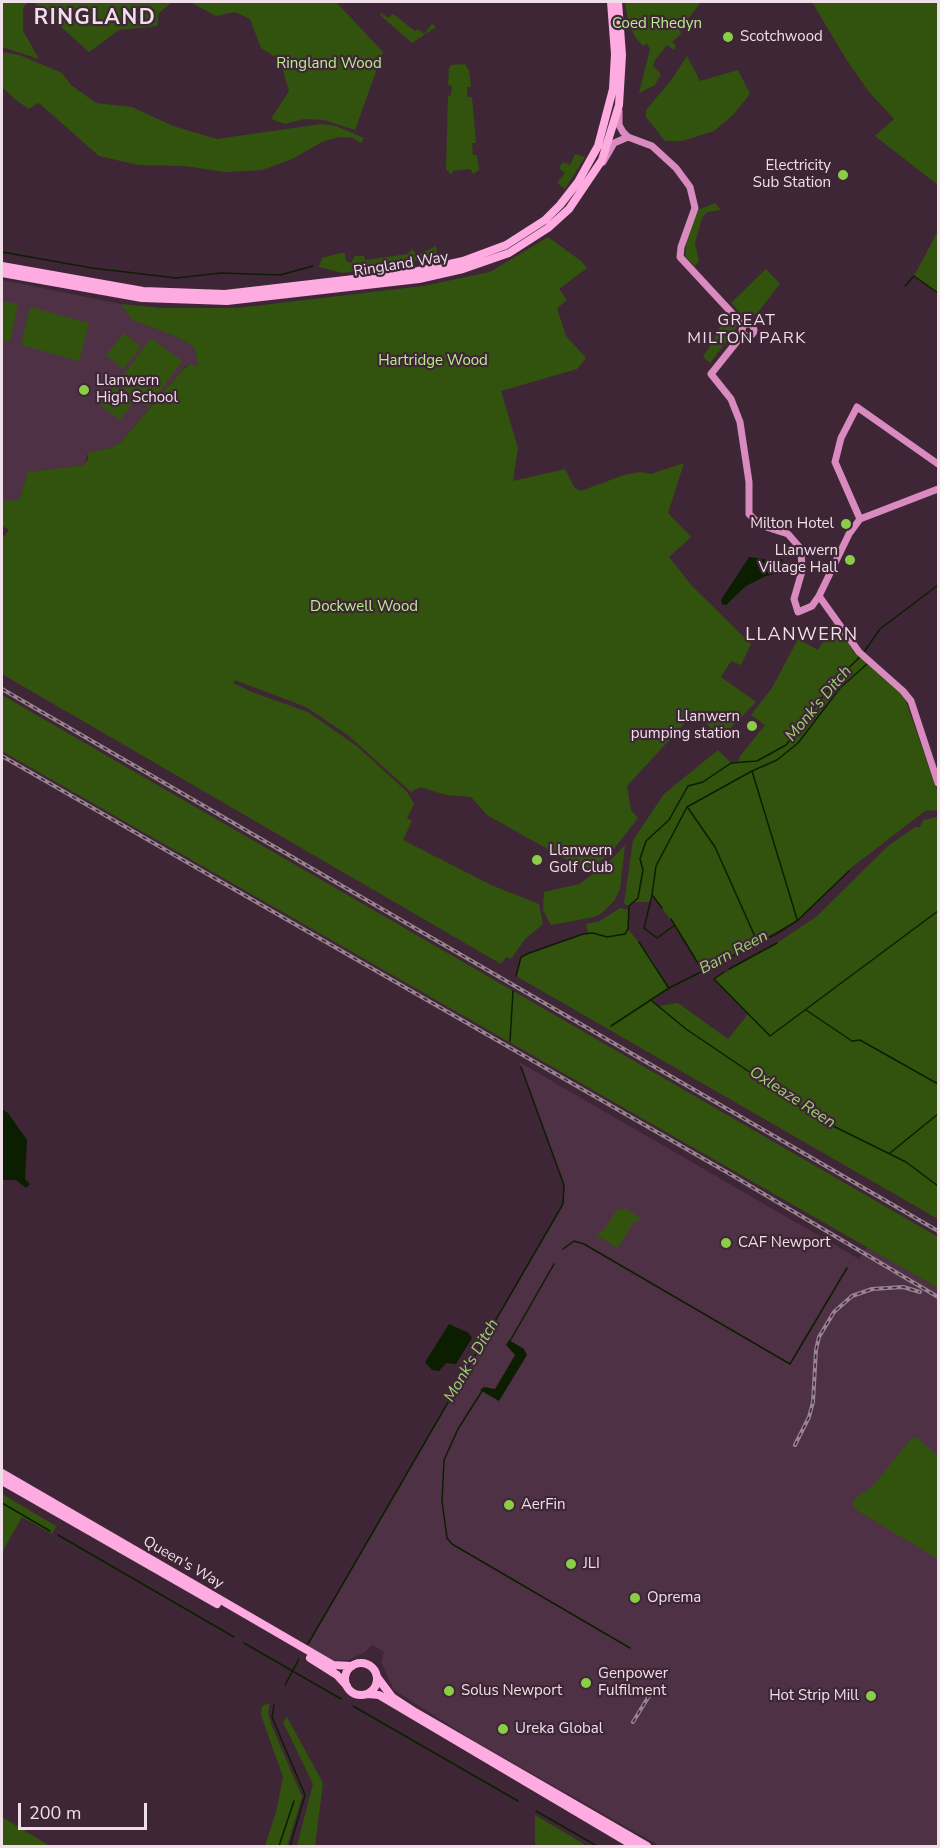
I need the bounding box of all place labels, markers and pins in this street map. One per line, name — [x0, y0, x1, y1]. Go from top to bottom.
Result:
place label: Scotchwood — [740, 28, 823, 46]
marker: Scotchwood — [721, 30, 735, 44]
place label: Electricity Sub Station — [753, 157, 831, 192]
marker: Electricity Sub Station — [836, 168, 850, 182]
place label: Llanwern High School — [96, 372, 178, 407]
marker: Llanwern High School — [77, 383, 91, 397]
place label: Milton Hotel — [750, 515, 834, 533]
marker: Milton Hotel — [839, 517, 853, 531]
place label: Llanwern Village Hall — [758, 542, 838, 577]
marker: Llanwern Village Hall — [843, 553, 857, 567]
place label: Llanwern pumping station — [631, 708, 740, 743]
marker: Llanwern pumping station — [745, 719, 759, 733]
place label: Llanwern Golf Club — [549, 842, 613, 877]
marker: Llanwern Golf Club — [530, 853, 544, 867]
place label: CAF Newport — [738, 1234, 831, 1252]
marker: CAF Newport — [719, 1236, 733, 1250]
place label: AerFin — [521, 1496, 565, 1514]
marker: AerFin — [502, 1498, 516, 1512]
place label: JLI — [583, 1555, 600, 1573]
marker: JLI — [564, 1557, 578, 1571]
place label: Oprema — [647, 1589, 701, 1607]
marker: Oprema — [628, 1591, 642, 1605]
place label: Genpower Fulfilment — [598, 1665, 668, 1700]
marker: Genpower Fulfilment — [579, 1676, 593, 1690]
place label: Solus Newport — [461, 1682, 562, 1700]
marker: Solus Newport — [442, 1684, 456, 1698]
place label: Hot Strip Mill — [769, 1687, 859, 1705]
marker: Hot Strip Mill — [864, 1689, 878, 1703]
place label: Ureka Global — [515, 1720, 603, 1738]
marker: Ureka Global — [496, 1722, 510, 1736]

